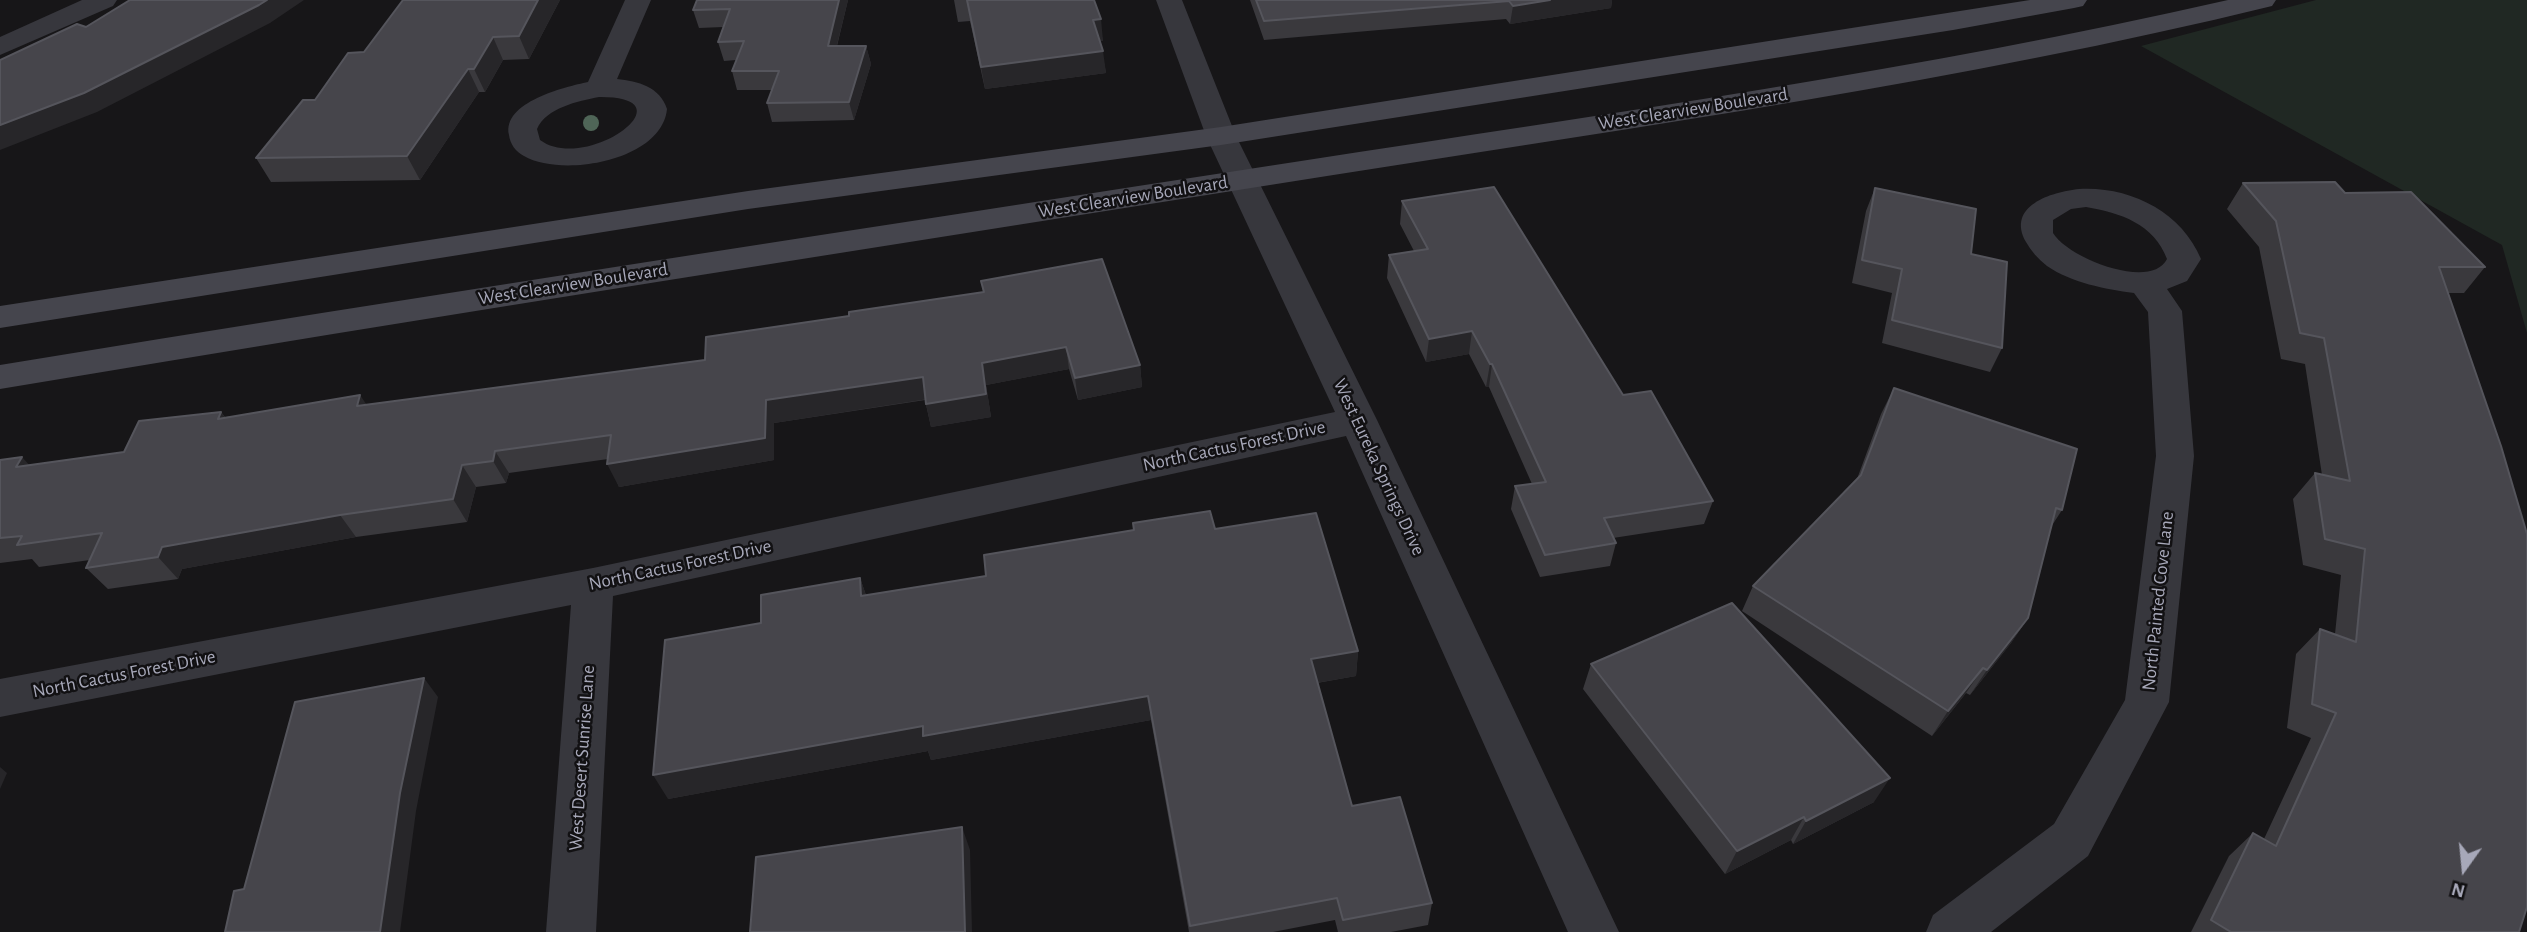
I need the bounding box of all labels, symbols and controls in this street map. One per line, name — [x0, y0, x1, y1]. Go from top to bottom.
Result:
street label: West Clearview Boulevard — [1597, 83, 1789, 135]
street label: West Clearview Boulevard — [1037, 171, 1229, 223]
street label: West Clearview Boulevard — [477, 258, 669, 310]
street label: West Eureka Springs Drive — [1328, 375, 1430, 559]
street label: North Cactus Forest Drive — [1141, 415, 1327, 477]
street label: North Painted Cove Lane — [2137, 510, 2179, 692]
street label: North Cactus Forest Drive — [587, 534, 773, 596]
street label: North Cactus Forest Drive — [30, 645, 218, 703]
street label: West Desert Sunrise Lane — [564, 664, 600, 852]
north arrow — [2429, 834, 2499, 904]
text: N — [2450, 879, 2467, 901]

